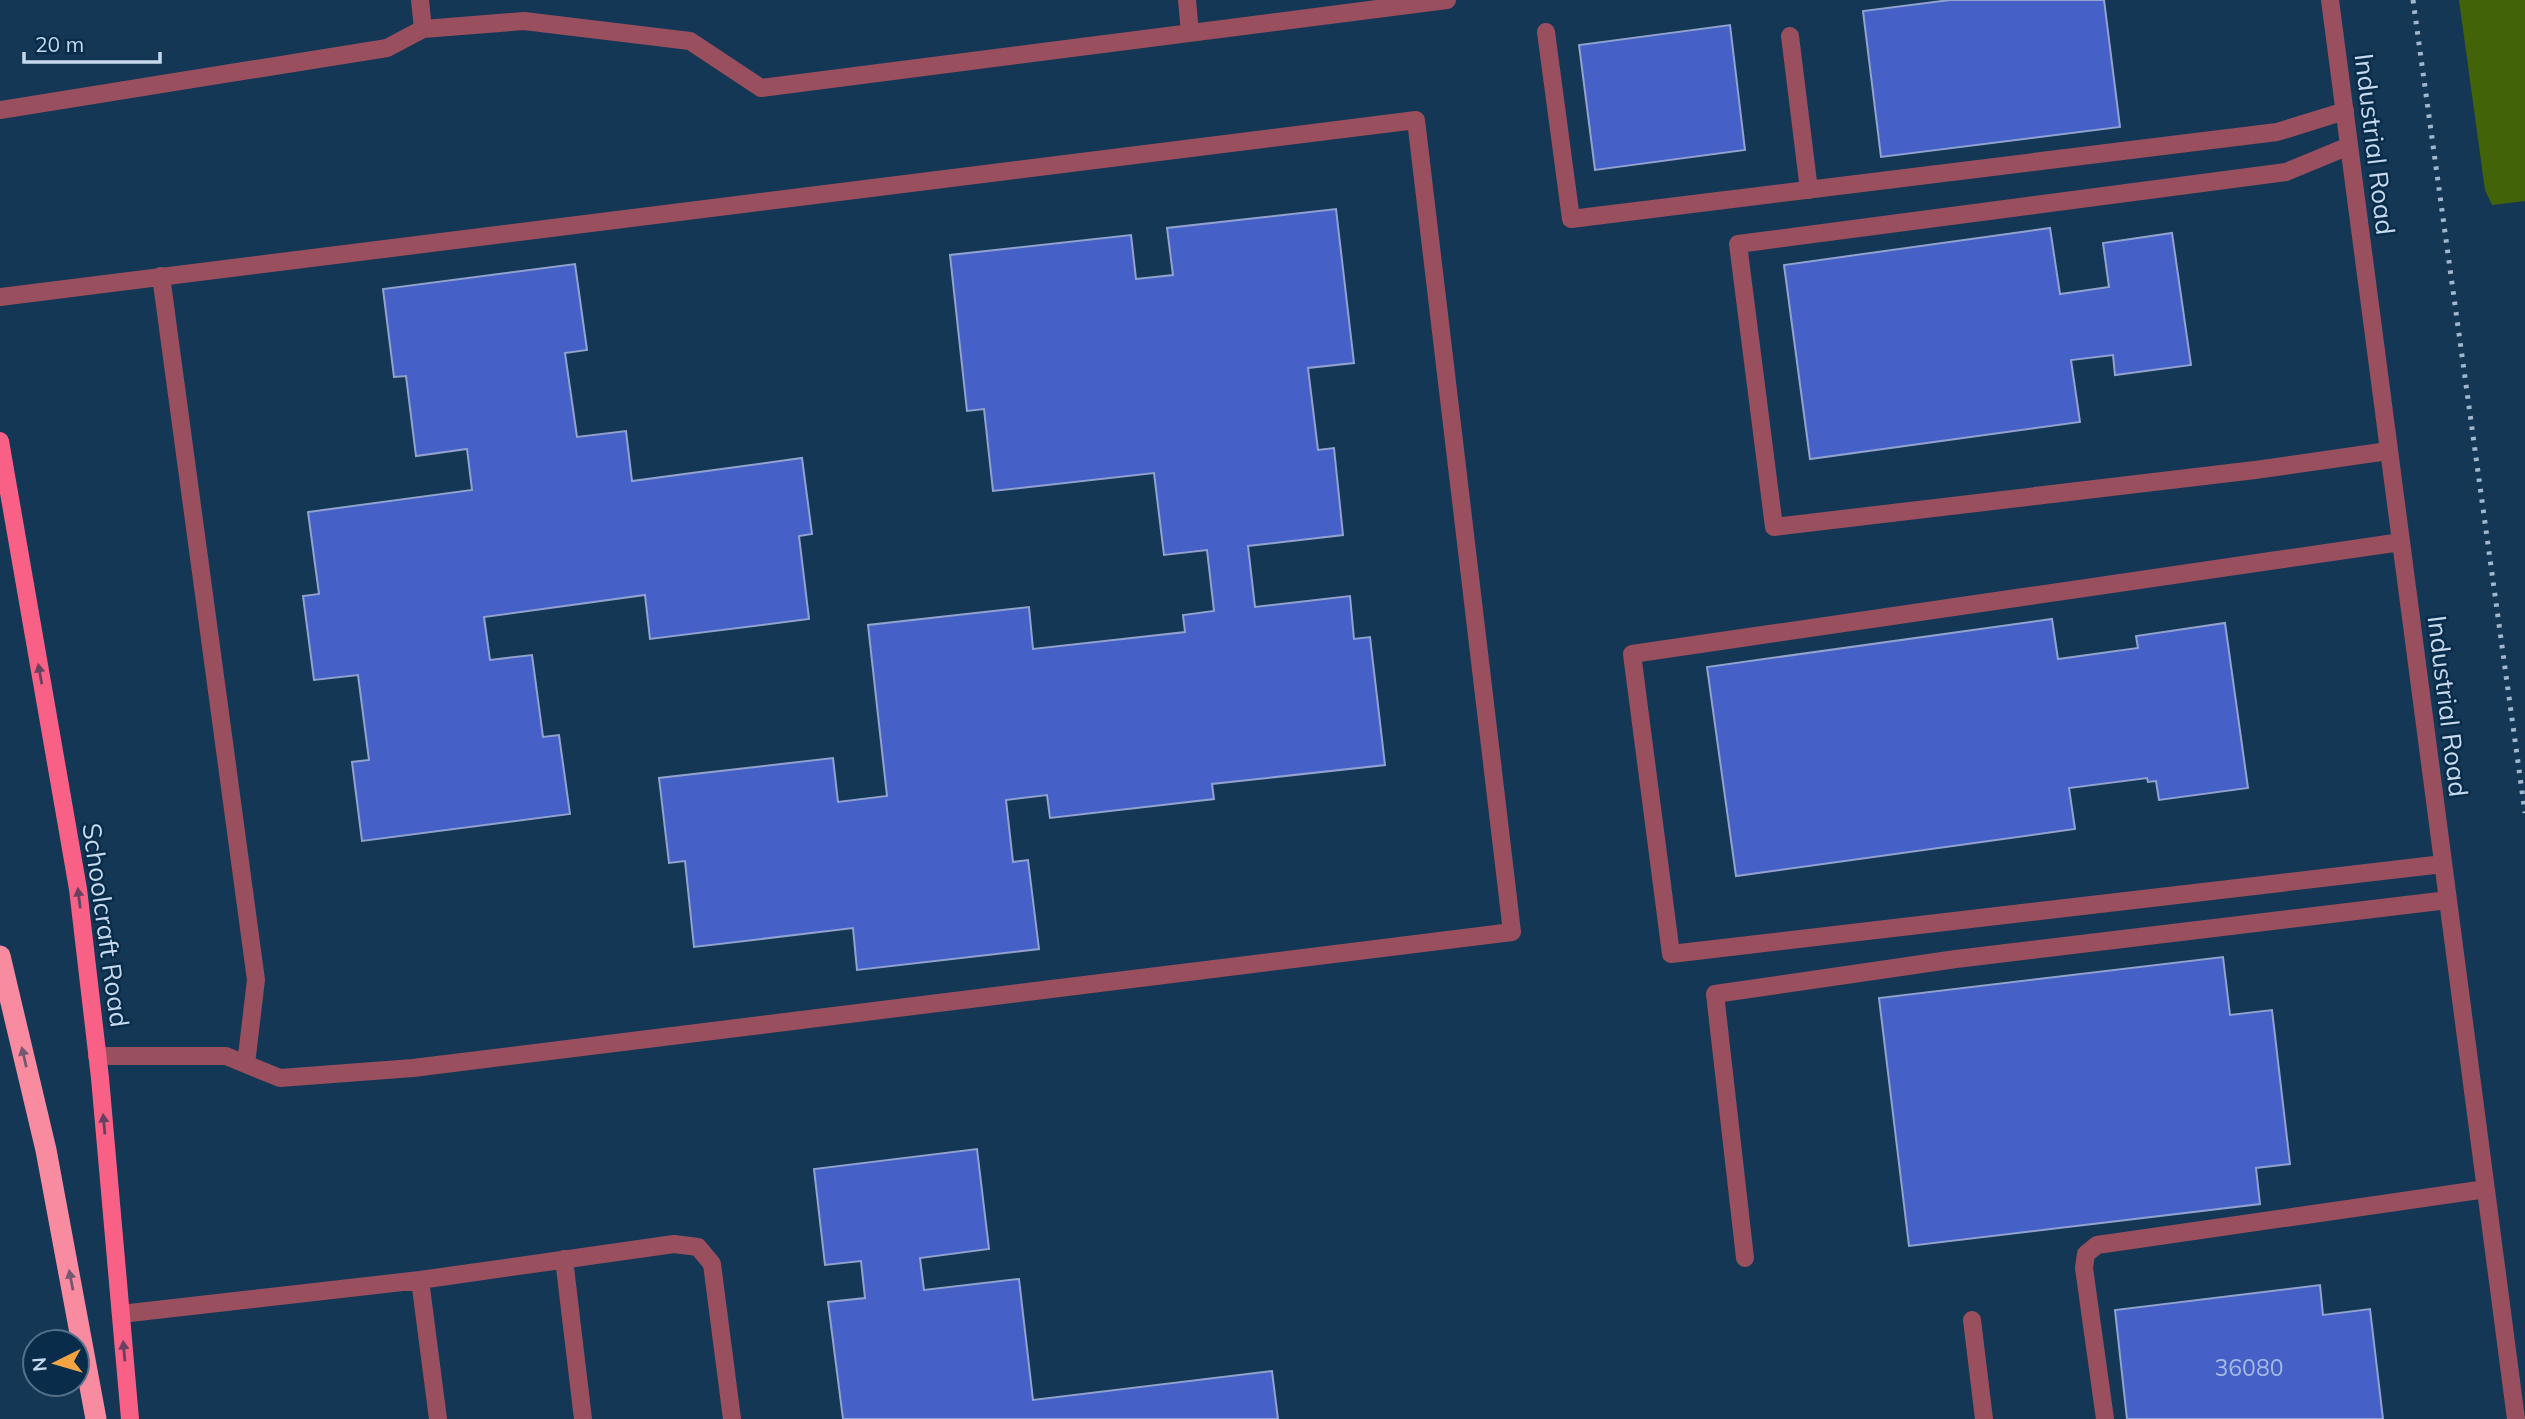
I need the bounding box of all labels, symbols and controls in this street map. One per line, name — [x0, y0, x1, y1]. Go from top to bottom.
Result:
scale bar — [24, 21, 161, 65]
text: 20 m — [35, 31, 84, 57]
street label: Industrial Road — [2348, 51, 2402, 237]
street label: Industrial Road — [2421, 613, 2475, 799]
one-way arrow — [34, 663, 45, 685]
street label: Schoolcraft Road — [75, 821, 137, 1029]
one-way arrow — [73, 887, 84, 909]
one-way arrow — [18, 1046, 29, 1068]
one-way arrow — [98, 1113, 109, 1135]
one-way arrow — [66, 1268, 77, 1290]
north arrow — [21, 1328, 91, 1398]
one-way arrow — [118, 1340, 129, 1362]
house number: 36080 — [2214, 1353, 2284, 1382]
text: N — [26, 1356, 52, 1373]

